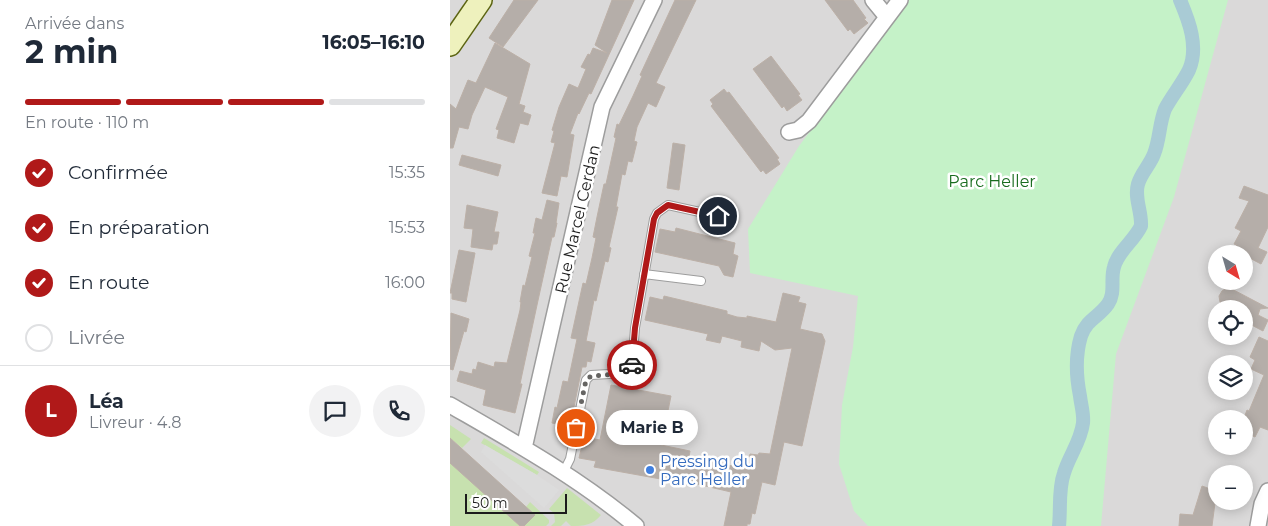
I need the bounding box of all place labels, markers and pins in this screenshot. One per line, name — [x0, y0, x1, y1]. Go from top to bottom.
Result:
pin — [697, 195, 739, 237]
pin — [555, 407, 597, 449]
callout: Marie B — [606, 410, 698, 446]
place label: Pressing du Parc Heller — [660, 452, 755, 489]
marker: Pressing du Parc Heller — [644, 464, 656, 476]

